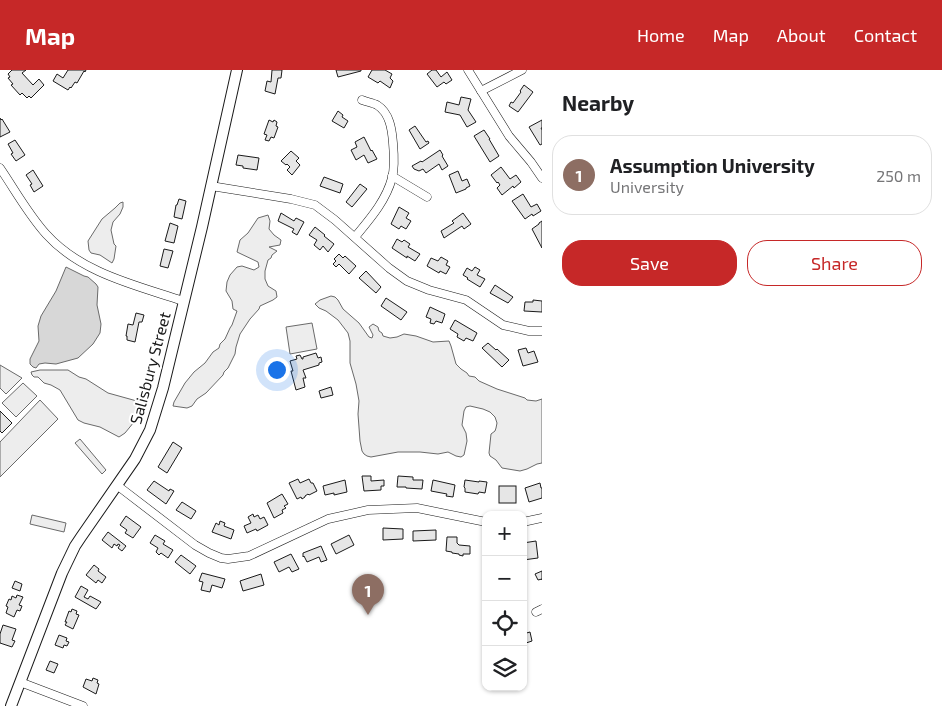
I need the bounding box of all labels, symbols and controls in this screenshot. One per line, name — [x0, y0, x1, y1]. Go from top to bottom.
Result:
text: Map — [25, 21, 75, 50]
text: Home — [637, 24, 685, 46]
text: Map — [713, 24, 749, 46]
text: About — [777, 24, 826, 46]
text: Contact — [854, 24, 917, 46]
text: Nearby — [562, 90, 634, 115]
text: Assumption University — [610, 154, 815, 177]
text: 1 — [576, 166, 582, 185]
text: 250 m — [876, 166, 921, 185]
text: University — [610, 177, 684, 196]
button: Save — [562, 240, 737, 286]
button: Share — [747, 240, 922, 286]
street label: Salisbury Street — [125, 310, 174, 426]
your location — [264, 357, 290, 383]
map controls — [482, 511, 527, 691]
button: + — [482, 511, 527, 556]
button: − — [482, 556, 527, 601]
pin: 1 — [352, 574, 384, 615]
button: locate — [482, 601, 527, 646]
button: layers — [482, 646, 527, 691]

